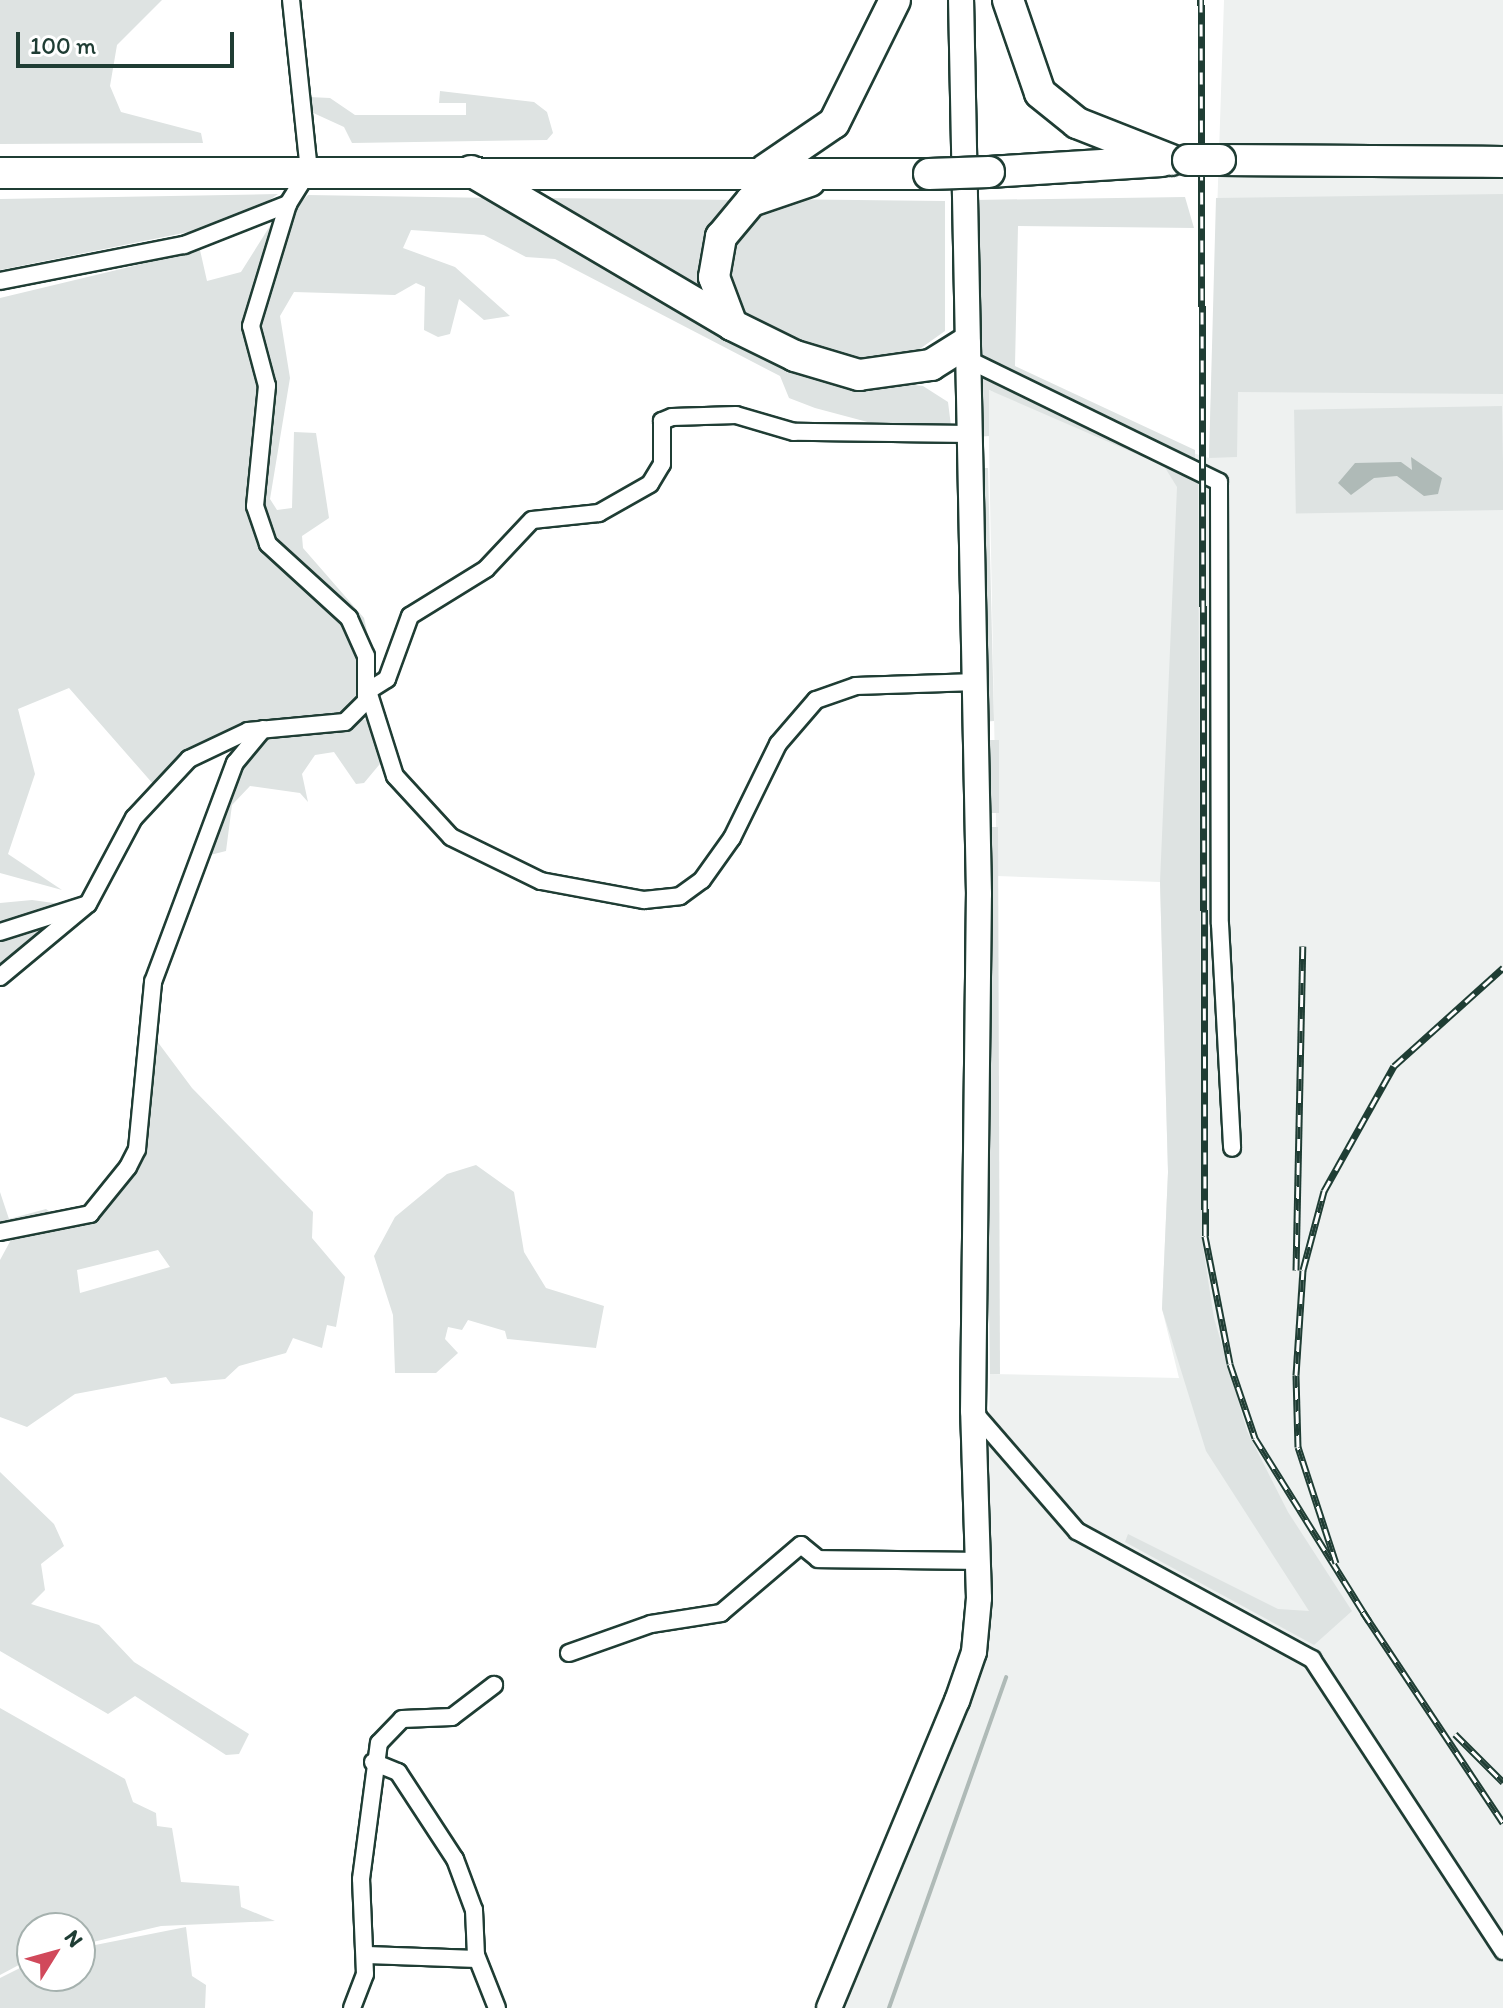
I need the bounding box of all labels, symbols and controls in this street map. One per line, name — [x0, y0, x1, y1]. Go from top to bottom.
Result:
scale bar — [20, 16, 238, 66]
text: 100 m — [30, 31, 96, 60]
north arrow — [16, 1912, 96, 1992]
text: N — [59, 1924, 89, 1953]

